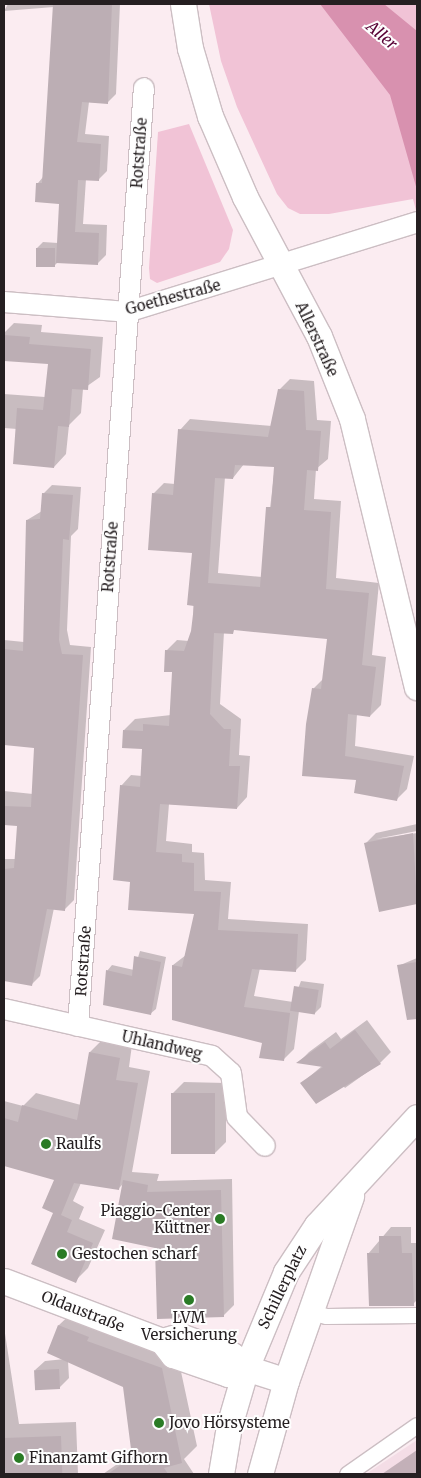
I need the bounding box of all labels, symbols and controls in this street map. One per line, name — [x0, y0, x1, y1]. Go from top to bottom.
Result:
water label: Aller — [363, 17, 401, 53]
street label: Rotstraße — [128, 117, 150, 189]
street label: Goethestraße — [124, 276, 222, 318]
street label: Allerstraße — [292, 299, 342, 379]
street label: Rotstraße — [99, 521, 121, 593]
street label: Rotstraße — [72, 925, 94, 997]
street label: Uhlandweg — [120, 1027, 204, 1063]
place label: Raulfs — [56, 1135, 101, 1153]
marker: Raulfs — [40, 1138, 52, 1150]
place label: Piaggio-Center Küttner — [101, 1201, 210, 1236]
marker: Piaggio-Center Küttner — [214, 1213, 226, 1225]
street label: Schillerplatz — [254, 1242, 310, 1332]
place label: Gestochen scharf — [72, 1245, 197, 1263]
marker: Gestochen scharf — [56, 1248, 68, 1260]
street label: Oldaustraße — [39, 1287, 127, 1335]
marker: LVM Versicherung — [183, 1294, 195, 1306]
place label: LVM Versicherung — [141, 1308, 237, 1343]
place label: Jovo Hörsysteme — [169, 1414, 290, 1432]
marker: Jovo Hörsysteme — [153, 1417, 165, 1429]
place label: Finanzamt Gifhorn — [29, 1449, 168, 1467]
marker: Finanzamt Gifhorn — [13, 1452, 25, 1464]

